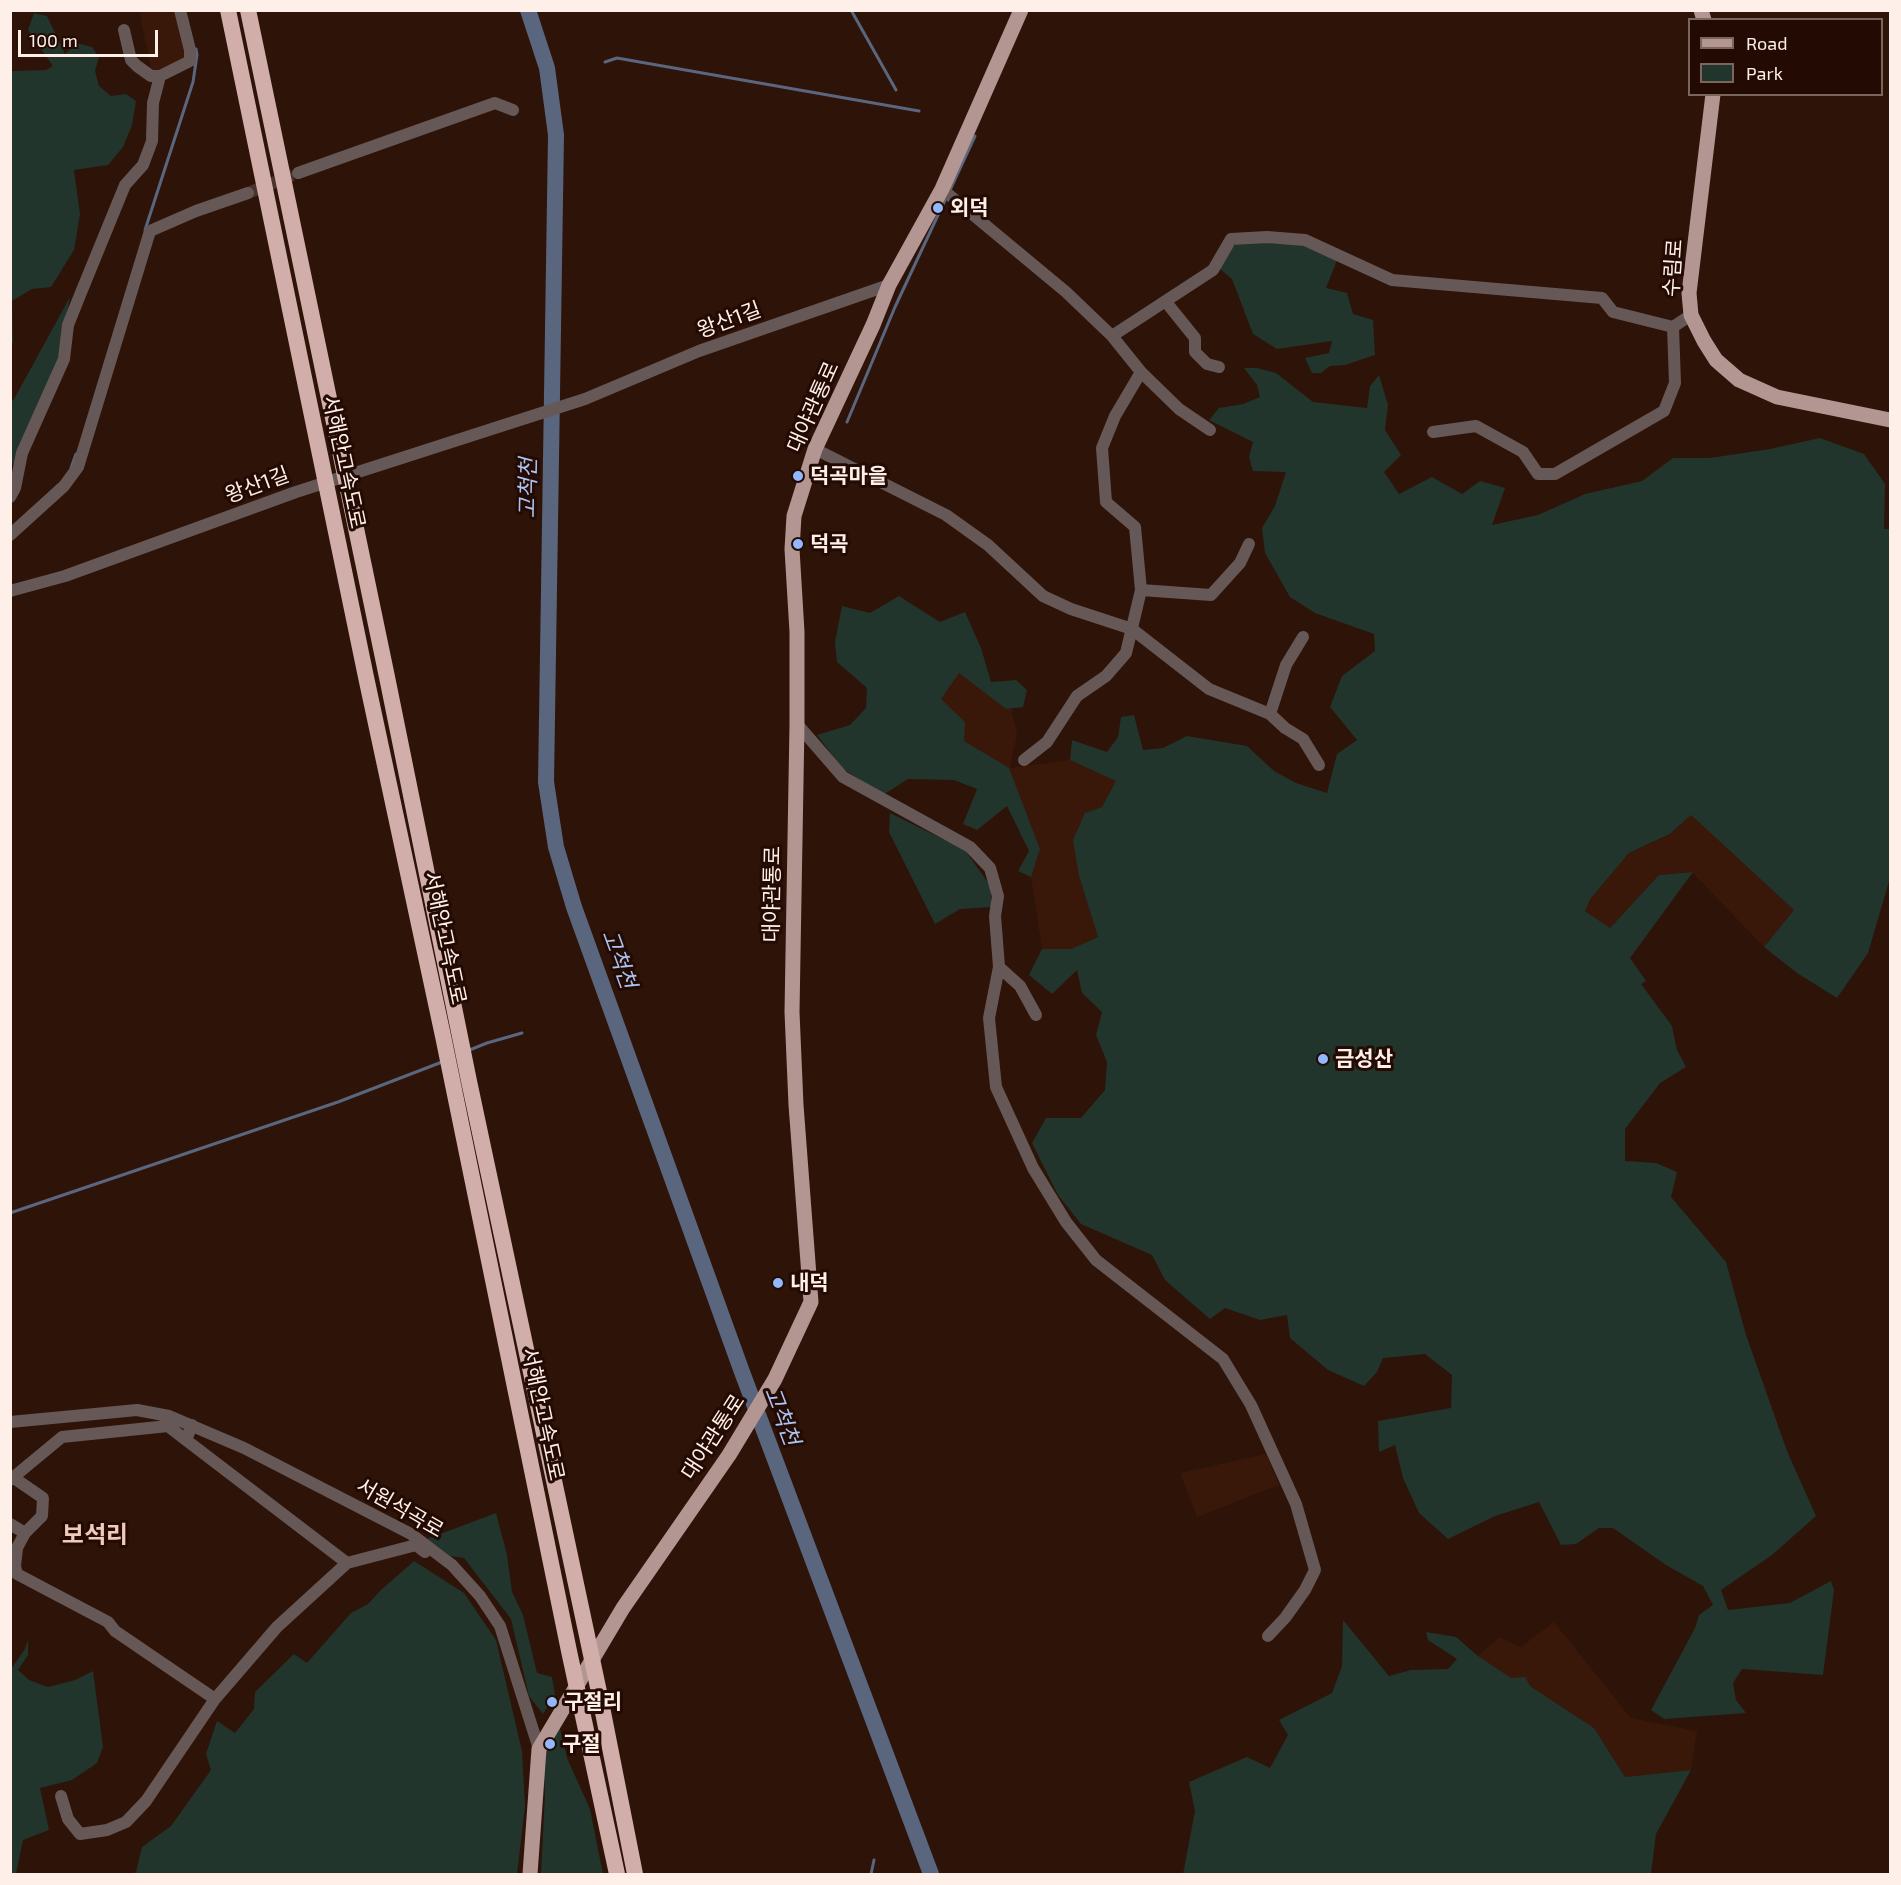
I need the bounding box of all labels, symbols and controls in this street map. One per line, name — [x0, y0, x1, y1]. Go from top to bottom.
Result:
scale bar — [21, 18, 160, 56]
legend — [1688, 18, 1883, 96]
text: 100 m — [29, 29, 78, 51]
text: Road — [1746, 32, 1787, 54]
text: Park — [1746, 62, 1783, 84]
place label: 외덕 — [950, 195, 989, 221]
marker: 외덕 — [931, 201, 945, 215]
street label: 수림로 — [1658, 238, 1688, 298]
street label: 왕산1길 — [694, 297, 764, 343]
street label: 대야관통로 — [782, 358, 844, 456]
street label: 서해안고속도로 — [318, 393, 370, 531]
water label: 고척천 — [514, 457, 542, 519]
street label: 왕산1길 — [222, 462, 292, 508]
place label: 덕곡마을 — [810, 463, 887, 489]
marker: 덕곡마을 — [791, 469, 805, 483]
place label: 덕곡 — [810, 531, 849, 557]
marker: 덕곡 — [791, 537, 805, 551]
street label: 대야관통로 — [759, 845, 785, 943]
street label: 서해안고속도로 — [419, 869, 471, 1007]
water label: 고척천 — [596, 926, 642, 992]
place label: 금성산 — [1335, 1046, 1393, 1072]
marker: 금성산 — [1316, 1052, 1330, 1066]
place label: 내덕 — [790, 1270, 829, 1296]
marker: 내덕 — [771, 1276, 785, 1290]
street label: 서해안고속도로 — [517, 1345, 569, 1483]
water label: 고척천 — [759, 1383, 805, 1449]
street label: 대야관통로 — [676, 1390, 750, 1484]
street label: 서원석곡로 — [352, 1473, 448, 1543]
district label: 보석리 — [62, 1521, 128, 1549]
place label: 구절리 — [564, 1689, 622, 1715]
marker: 구절리 — [545, 1695, 559, 1709]
place label: 구절 — [562, 1731, 601, 1757]
marker: 구절 — [543, 1737, 557, 1751]

